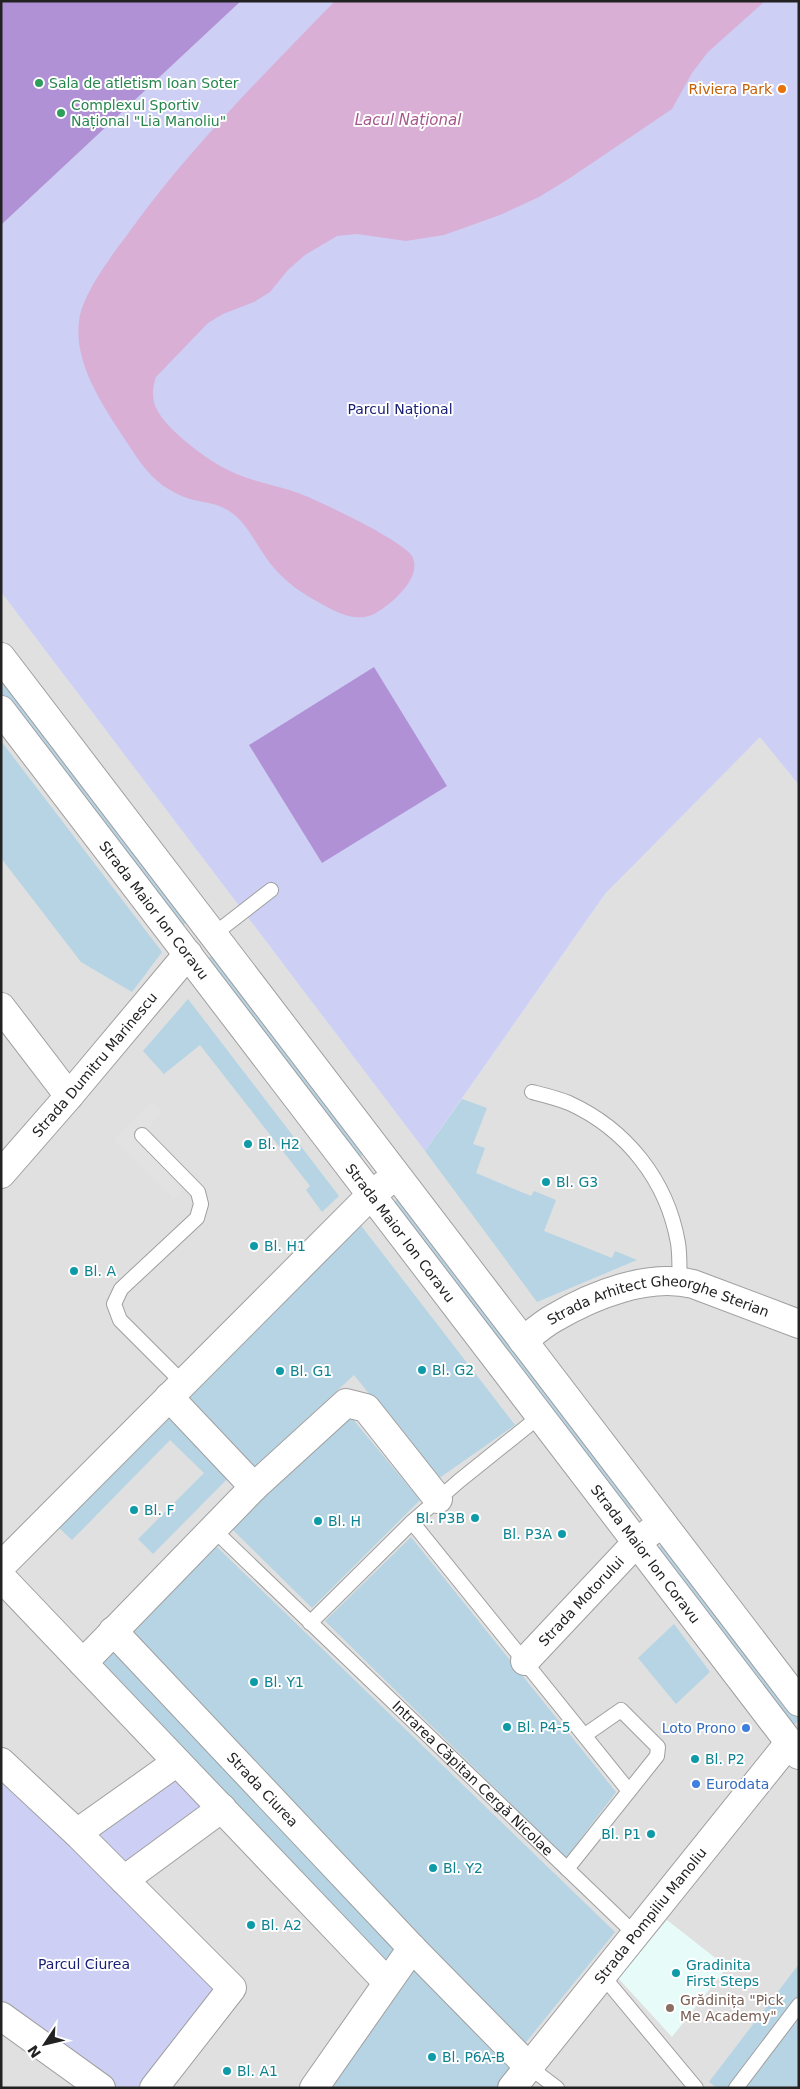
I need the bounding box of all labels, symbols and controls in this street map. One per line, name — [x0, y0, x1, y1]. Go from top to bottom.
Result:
place label: Sala de atletism Ioan Soter — [49, 75, 239, 91]
marker: Sala de atletism Ioan Soter — [33, 77, 45, 89]
place label: Riviera Park — [689, 81, 773, 97]
marker: Riviera Park — [776, 83, 788, 95]
place label: Complexul Sportiv Național "Lia Manoliu" — [71, 97, 226, 130]
marker: Complexul Sportiv Național "Lia Manoliu" — [55, 107, 67, 119]
water label: Lacul Național — [355, 111, 462, 129]
park label: Parcul Național — [347, 401, 453, 418]
street label: Strada Maior Ion Coravu — [96, 838, 212, 983]
street label: Strada Dumitru Marinescu — [29, 989, 160, 1140]
place label: Bl. H2 — [258, 1136, 300, 1152]
marker: Bl. H2 — [242, 1138, 254, 1150]
street label: Strada Maior Ion Coravu — [342, 1161, 458, 1305]
place label: Bl. G3 — [556, 1174, 598, 1190]
marker: Bl. G3 — [540, 1176, 552, 1188]
place label: Bl. H1 — [264, 1238, 306, 1254]
marker: Bl. H1 — [248, 1240, 260, 1252]
place label: Bl. A — [84, 1263, 116, 1279]
marker: Bl. A — [68, 1265, 80, 1277]
text: Strada Arhitect Gheorghe Sterian — [544, 1273, 772, 1328]
street label: Strada Arhitect Gheorghe Sterian — [542, 1306, 776, 1334]
place label: Bl. G2 — [432, 1362, 474, 1378]
place label: Bl. G1 — [290, 1363, 332, 1379]
marker: Bl. G2 — [416, 1364, 428, 1376]
marker: Bl. G1 — [274, 1365, 286, 1377]
street label: Strada Maior Ion Coravu — [588, 1482, 703, 1626]
place label: Bl. F — [144, 1502, 174, 1518]
marker: Bl. F — [128, 1504, 140, 1516]
place label: Bl. P3B — [416, 1510, 465, 1526]
marker: Bl. P3B — [469, 1512, 481, 1524]
place label: Bl. H — [328, 1513, 361, 1529]
marker: Bl. H — [312, 1515, 324, 1527]
place label: Bl. P3A — [503, 1526, 552, 1542]
marker: Bl. P3A — [556, 1528, 568, 1540]
street label: Strada Motorului — [535, 1553, 627, 1649]
place label: Bl. Y1 — [264, 1674, 304, 1690]
marker: Bl. Y1 — [248, 1676, 260, 1688]
street label: Intrarea Căpitan Cergă Nicolae — [389, 1698, 556, 1859]
place label: Bl. P4-5 — [517, 1719, 571, 1735]
place label: Loto Prono — [662, 1720, 736, 1736]
marker: Bl. P4-5 — [501, 1721, 513, 1733]
marker: Loto Prono — [740, 1722, 752, 1734]
street label: Strada Ciurea — [224, 1749, 301, 1830]
place label: Bl. P2 — [705, 1751, 745, 1767]
marker: Bl. P2 — [689, 1753, 701, 1765]
place label: Eurodata — [706, 1776, 769, 1792]
marker: Eurodata — [690, 1778, 702, 1790]
place label: Bl. P1 — [601, 1826, 641, 1842]
marker: Bl. P1 — [645, 1828, 657, 1840]
street label: Strada Pompiliu Manoliu — [591, 1845, 710, 1987]
place label: Bl. Y2 — [443, 1860, 483, 1876]
marker: Bl. Y2 — [427, 1862, 439, 1874]
place label: Bl. A2 — [261, 1917, 302, 1933]
marker: Bl. A2 — [245, 1919, 257, 1931]
park label: Parcul Ciurea — [38, 1956, 130, 1972]
place label: Gradinita First Steps — [686, 1957, 759, 1989]
marker: Gradinita First Steps — [670, 1967, 682, 1979]
place label: Grădinița "Pick Me Academy" — [680, 1992, 784, 2024]
marker: Grădinița "Pick Me Academy" — [664, 2002, 676, 2014]
north arrow — [20, 2019, 70, 2069]
text: N — [24, 2042, 44, 2061]
place label: Bl. P6A-B — [442, 2049, 505, 2065]
marker: Bl. P6A-B — [426, 2051, 438, 2063]
place label: Bl. A1 — [237, 2063, 278, 2079]
marker: Bl. A1 — [221, 2065, 233, 2077]

